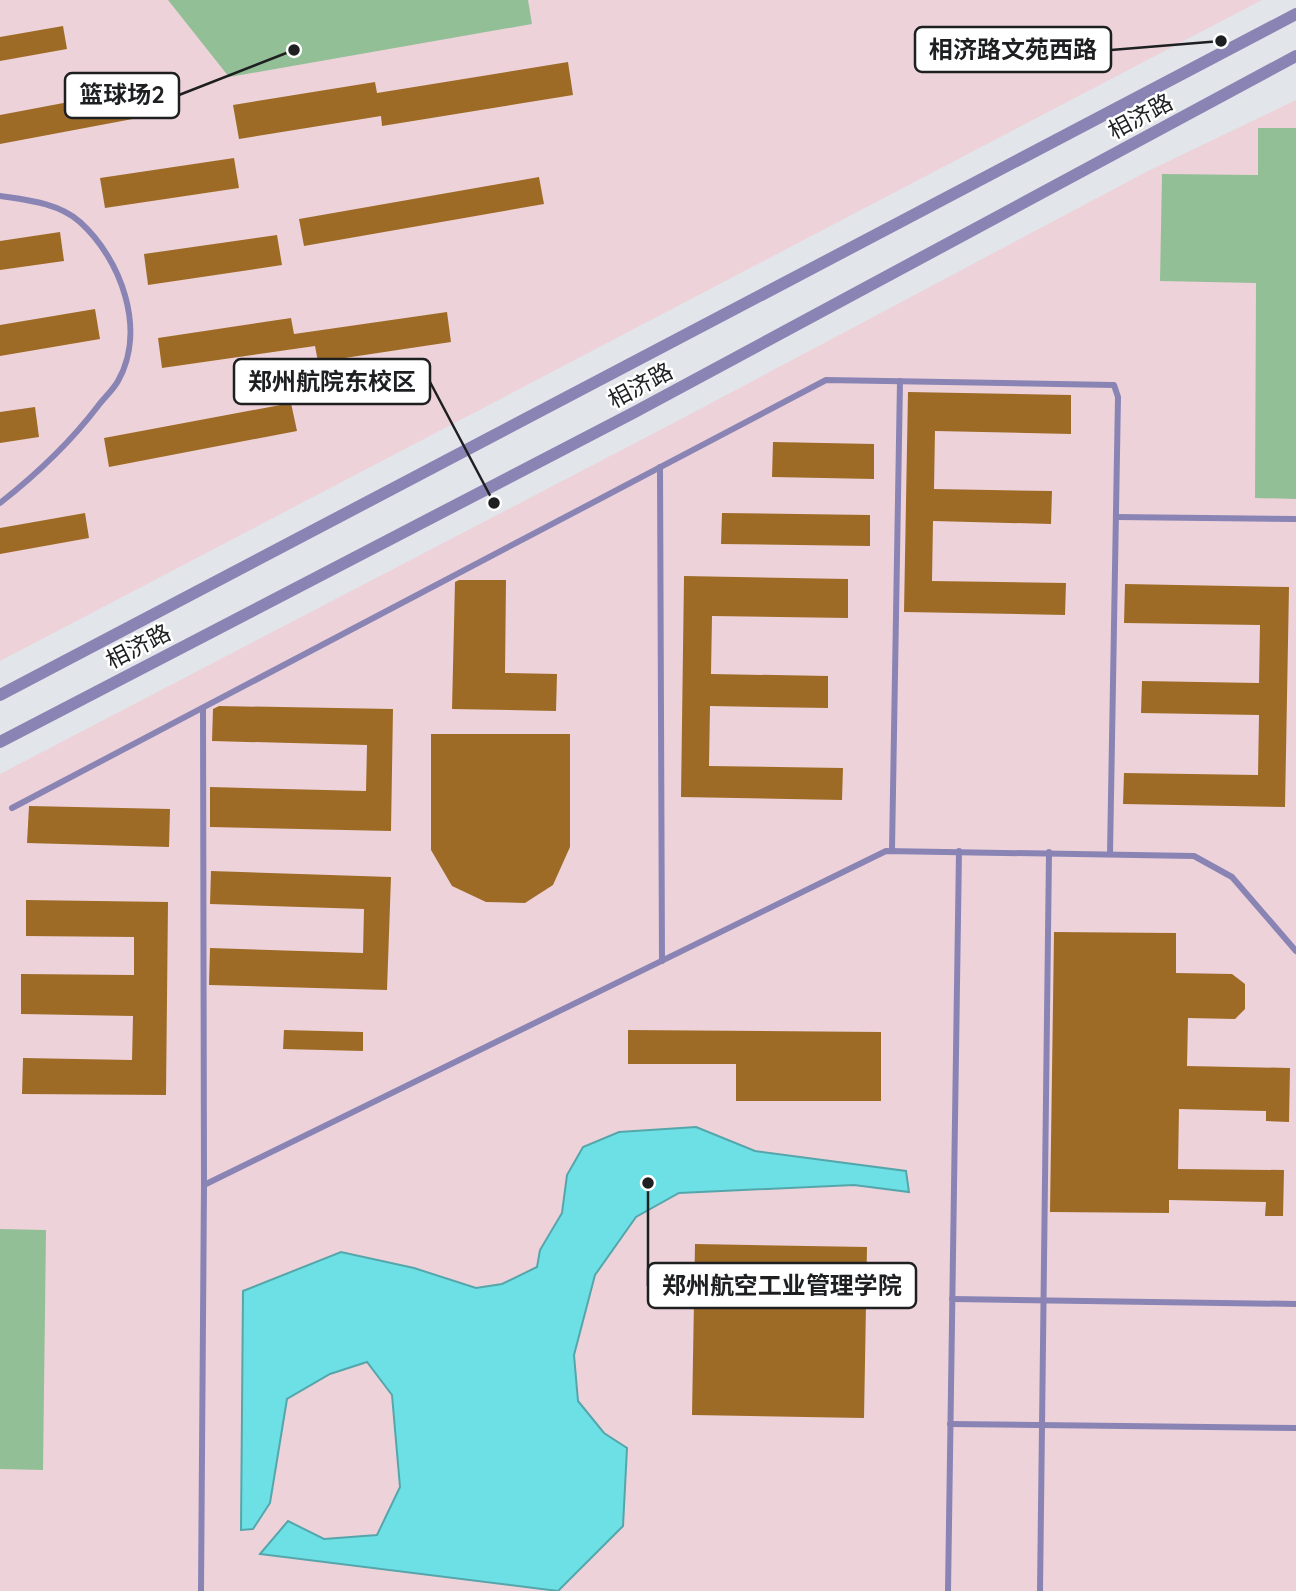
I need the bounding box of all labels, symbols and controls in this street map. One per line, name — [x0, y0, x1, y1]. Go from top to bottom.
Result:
callout: 相济路文苑西路 — [915, 27, 1111, 72]
text: 相济路文苑西路 — [929, 34, 1097, 64]
callout: 篮球场2 — [65, 73, 179, 118]
text: 篮球场2 — [79, 79, 165, 109]
street label: 相济路 — [1103, 87, 1177, 145]
street label: 相济路 — [603, 356, 677, 414]
callout: 郑州航院东校区 — [234, 359, 430, 404]
text: 郑州航院东校区 — [248, 366, 416, 396]
street label: 相济路 — [101, 617, 175, 675]
callout: 郑州航空工业管理学院 — [648, 1263, 916, 1308]
text: 郑州航空工业管理学院 — [662, 1270, 902, 1300]

